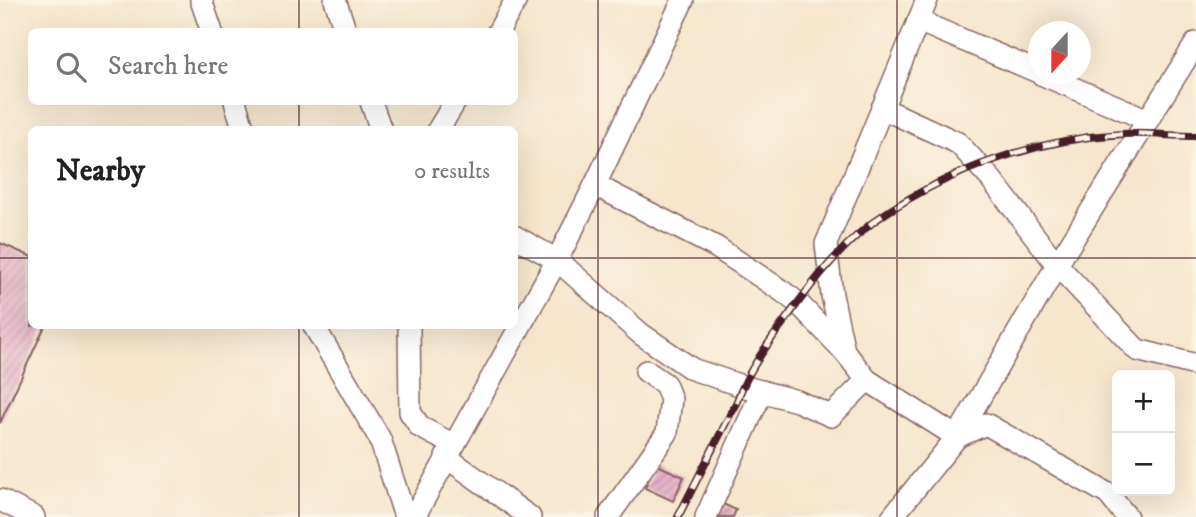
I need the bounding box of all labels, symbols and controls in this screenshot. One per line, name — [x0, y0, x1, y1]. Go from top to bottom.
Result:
north arrow — [1028, 21, 1091, 84]
search box — [28, 28, 518, 105]
icon: search — [52, 48, 90, 86]
text: Search here — [108, 50, 228, 83]
text: Nearby — [56, 153, 145, 190]
text: 0 results — [414, 157, 490, 186]
map controls — [1112, 370, 1175, 496]
button: + — [1112, 370, 1175, 433]
button: − — [1112, 433, 1175, 496]

